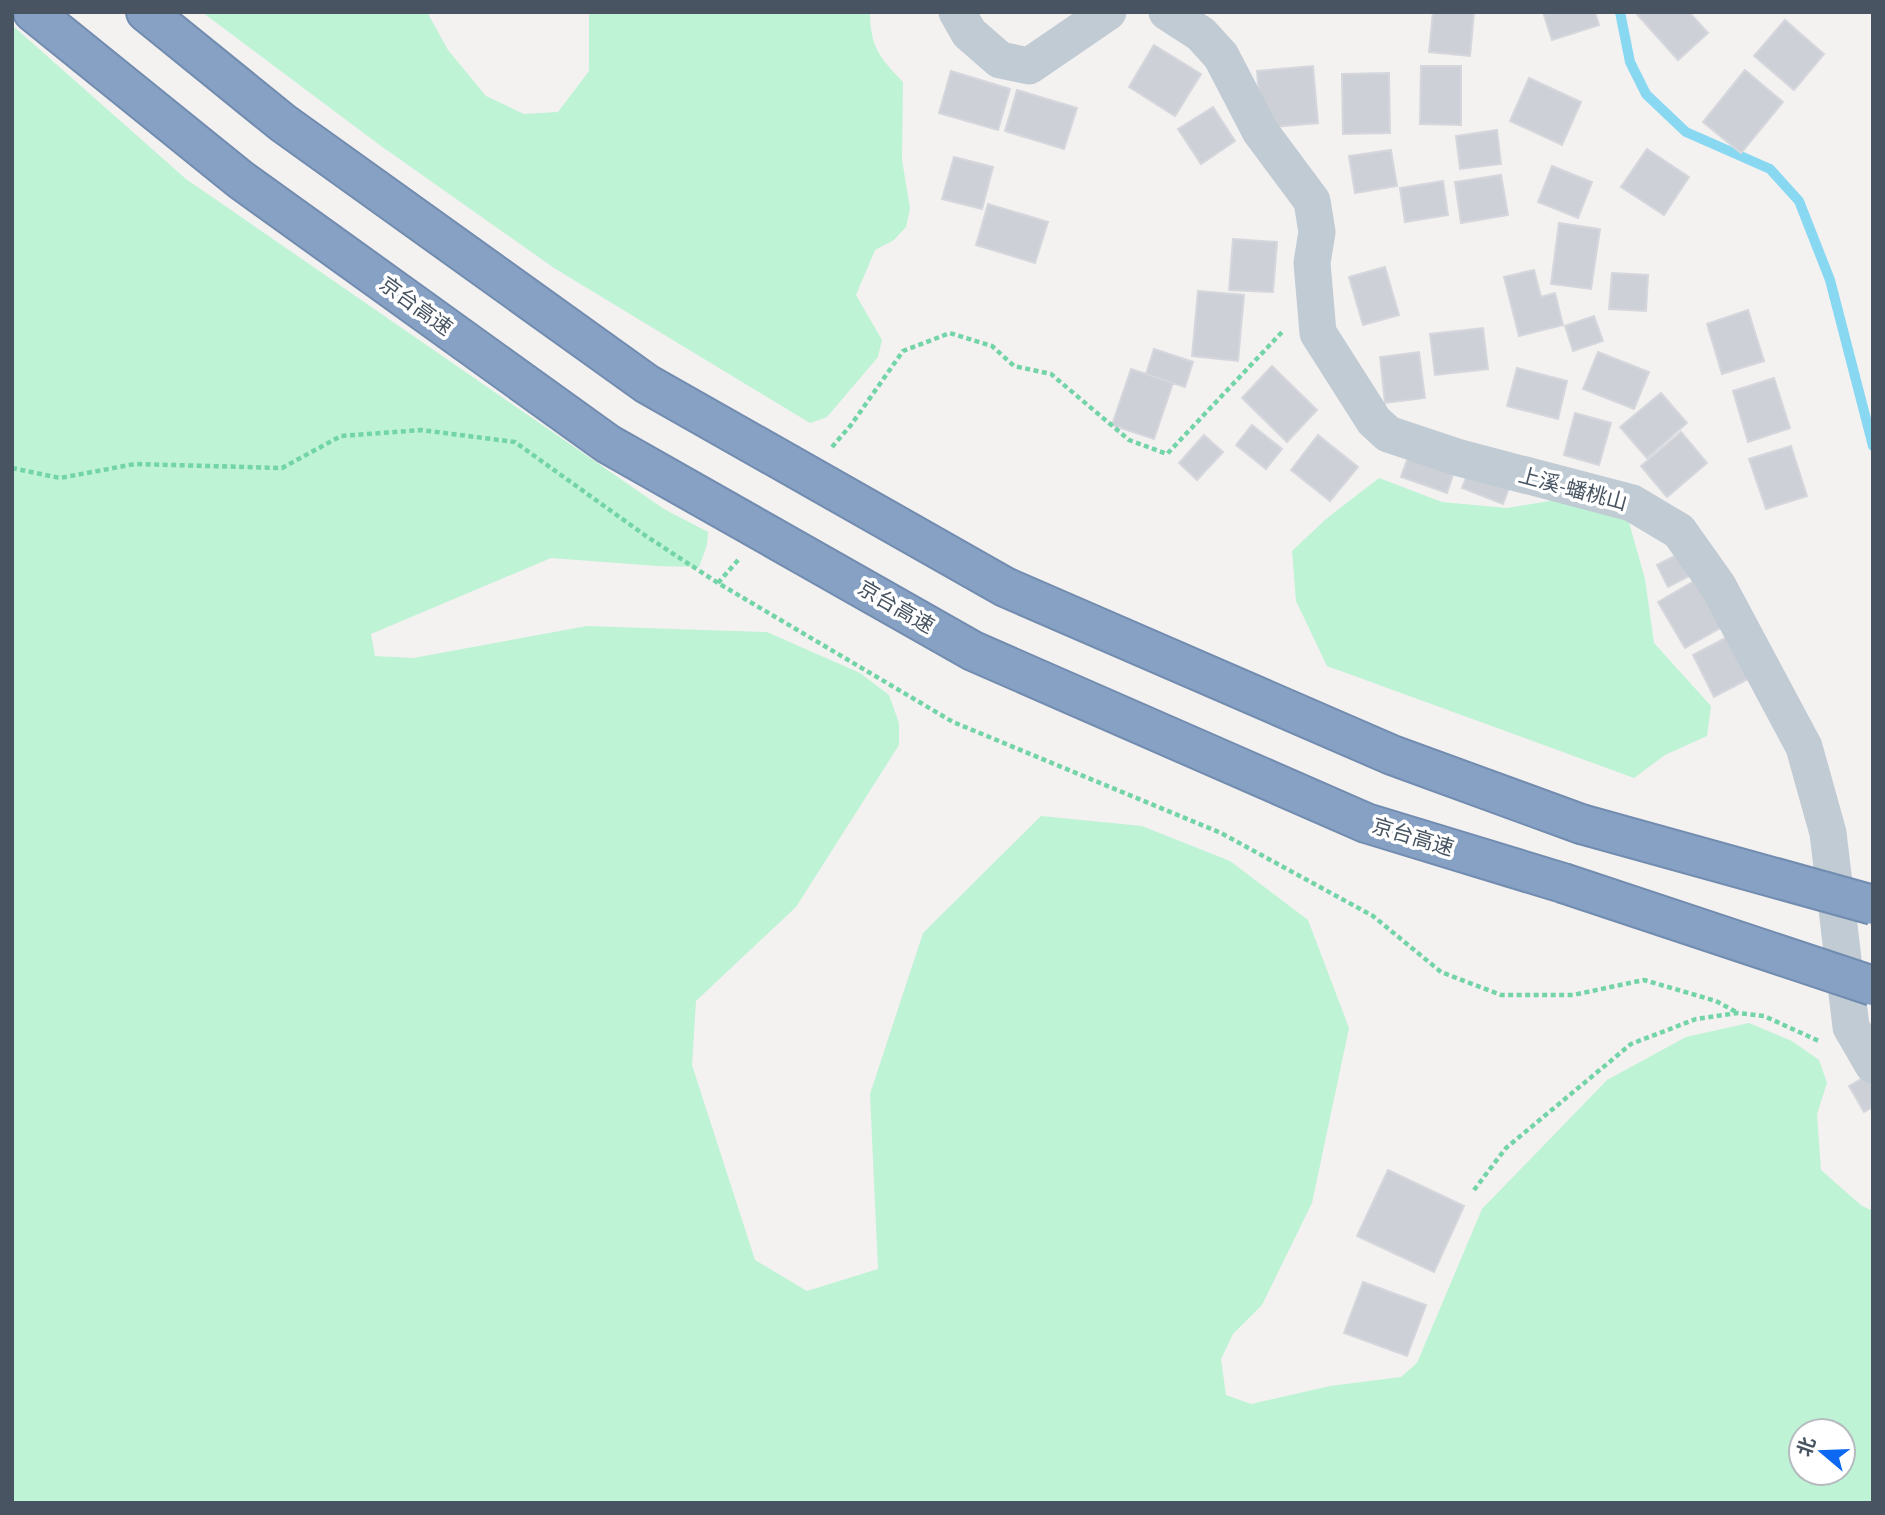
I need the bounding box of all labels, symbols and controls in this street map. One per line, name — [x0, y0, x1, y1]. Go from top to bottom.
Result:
street label: 京台高速 — [373, 269, 459, 343]
street label: 上溪-蟠桃山 — [1515, 460, 1631, 518]
street label: 京台高速 — [852, 573, 940, 641]
street label: 京台高速 — [1368, 810, 1458, 864]
north arrow — [1787, 1417, 1857, 1487]
text: 北 — [1791, 1434, 1823, 1460]

